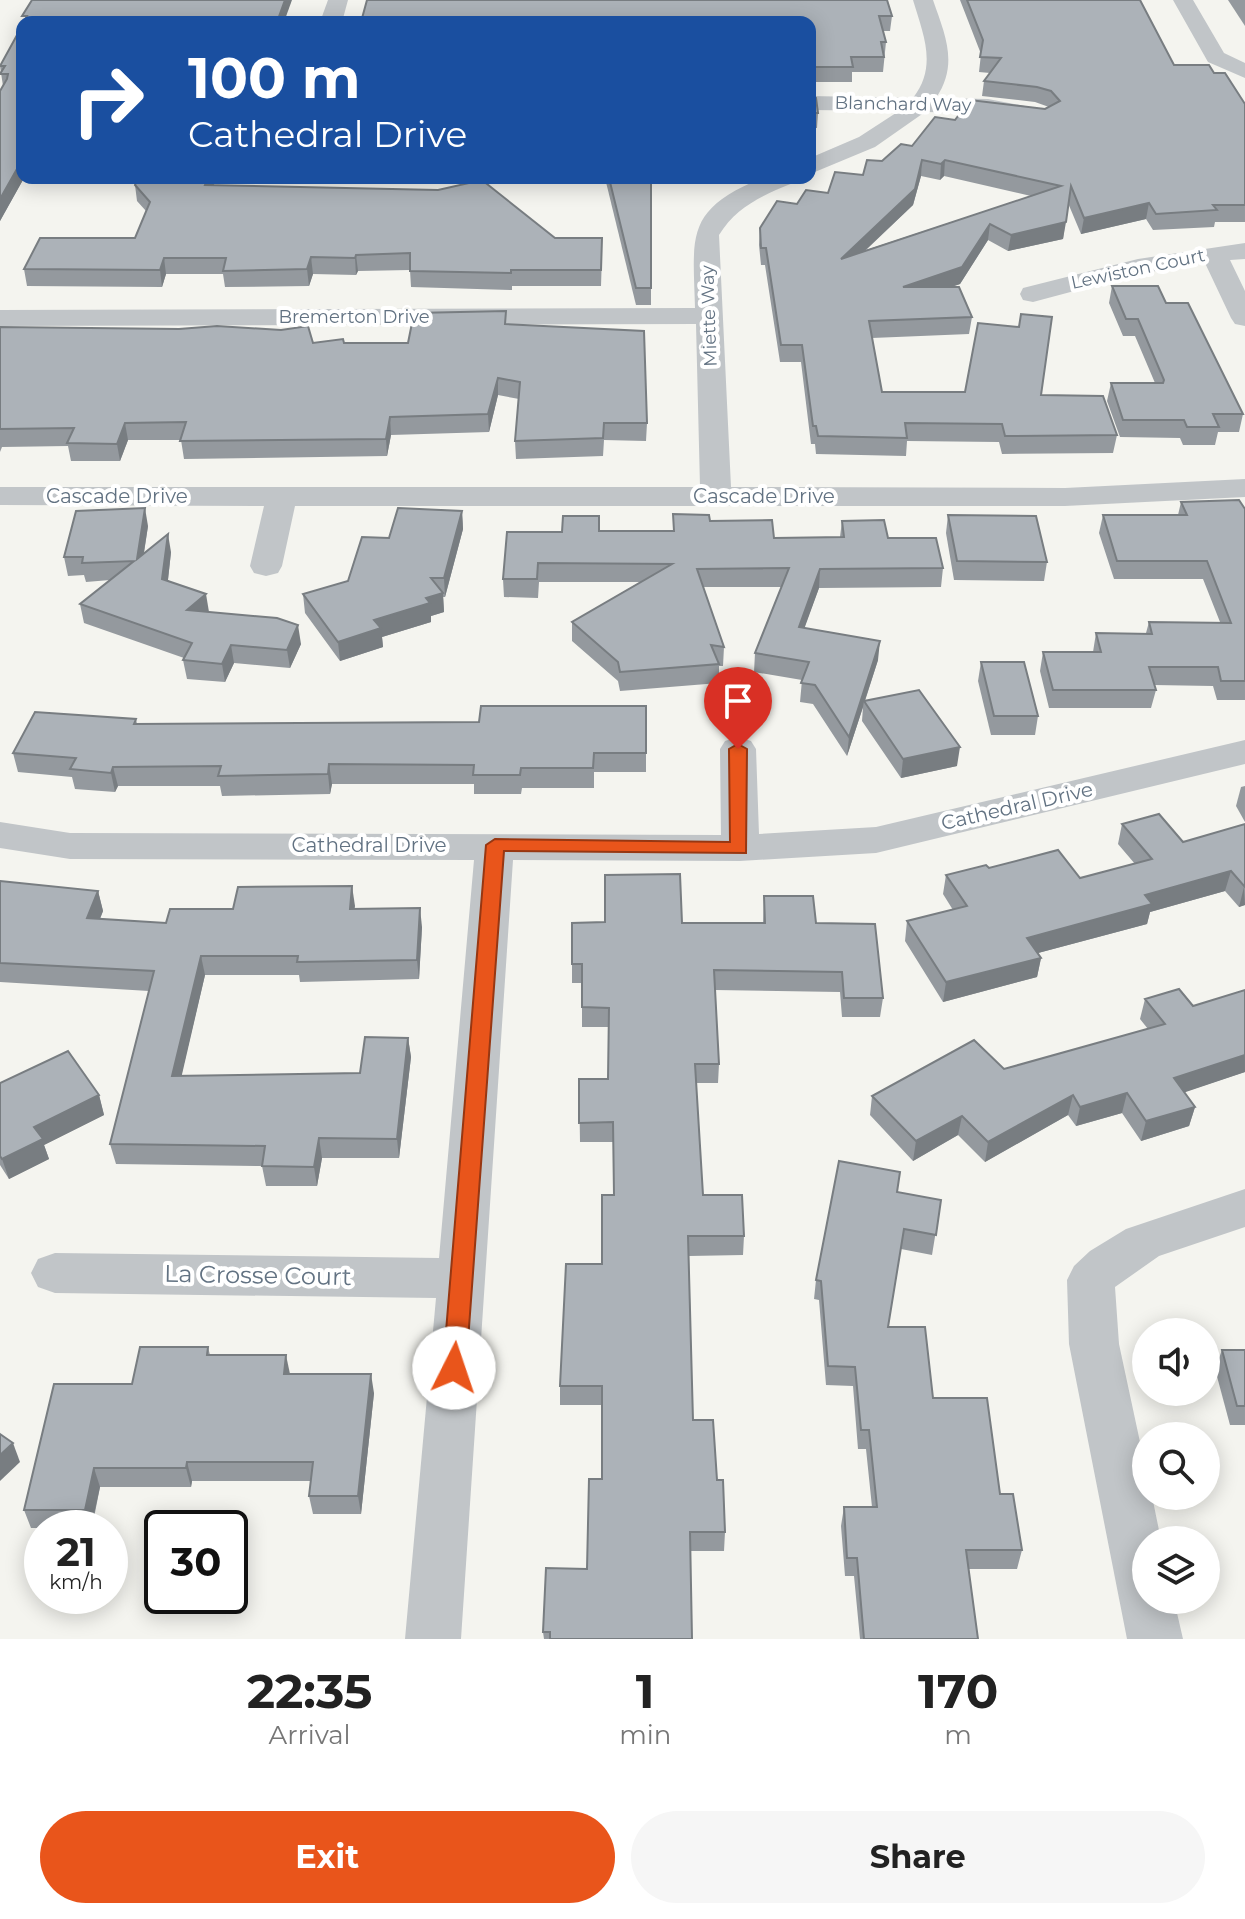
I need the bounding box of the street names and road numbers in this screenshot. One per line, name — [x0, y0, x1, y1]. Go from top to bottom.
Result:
street label: Blanchard Way — [834, 92, 972, 116]
street label: Lewiston Court — [1069, 244, 1207, 294]
street label: Miette Way — [696, 265, 722, 367]
street label: Bremerton Drive — [278, 306, 430, 328]
street label: Cascade Drive — [46, 484, 188, 508]
street label: Cascade Drive — [693, 484, 835, 508]
street label: Cathedral Drive — [939, 777, 1095, 835]
street label: Cathedral Drive — [291, 833, 447, 857]
street label: La Crosse Court — [164, 1259, 352, 1291]

